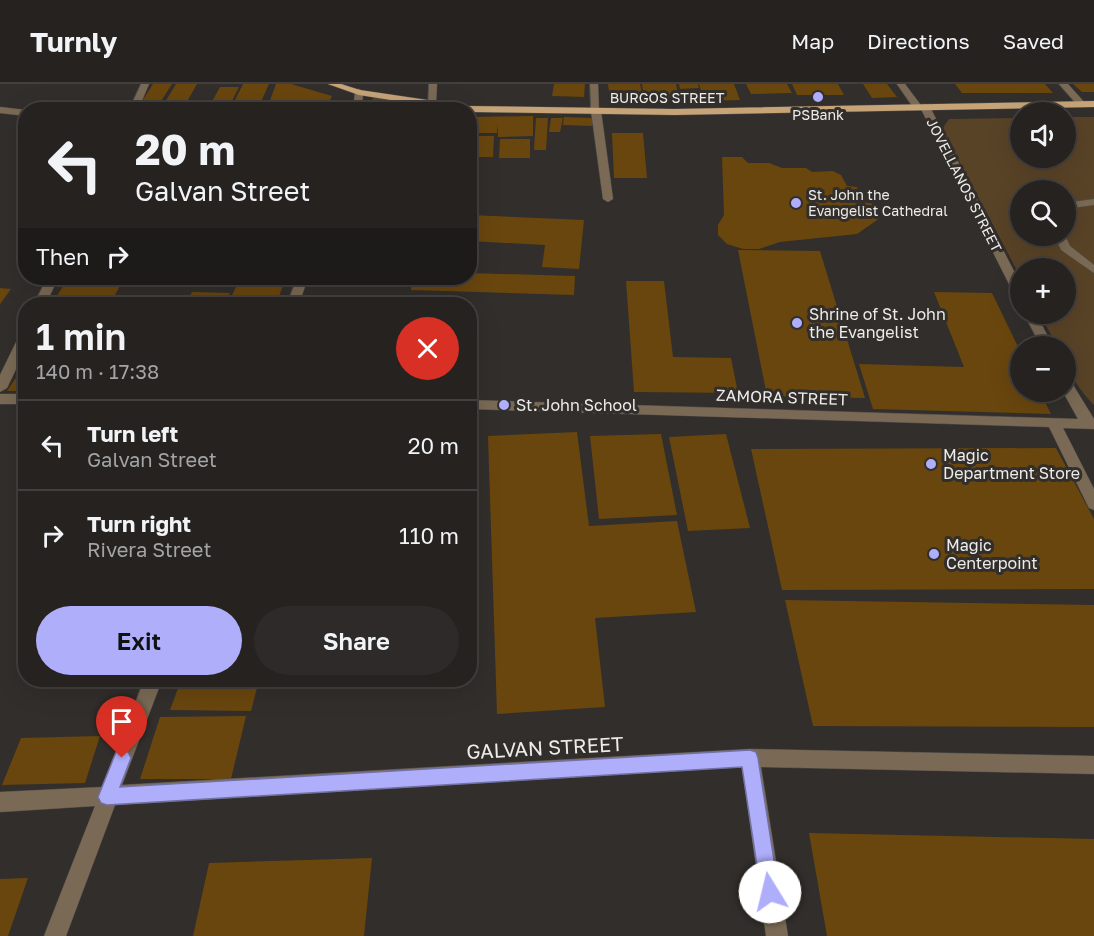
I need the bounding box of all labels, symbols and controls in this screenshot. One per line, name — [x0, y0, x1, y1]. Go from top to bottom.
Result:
text: Turnly — [30, 25, 117, 58]
text: Map — [791, 28, 834, 54]
text: Directions — [867, 28, 970, 54]
text: Saved — [1003, 28, 1064, 54]
street label: BURGOS STREET — [610, 89, 725, 106]
marker: PSBank — [811, 90, 825, 104]
map controls — [1010, 102, 1076, 402]
button: sound — [1010, 102, 1076, 168]
place label: PSBank — [792, 106, 844, 123]
street label: JOVELLANOS STREET — [923, 115, 1006, 255]
text: 20 m — [135, 124, 235, 174]
icon: left — [36, 126, 114, 204]
text: Galvan Street — [135, 175, 310, 207]
button: search — [1010, 180, 1076, 246]
place label: St. John the Evangelist Cathedral — [808, 186, 948, 219]
marker: St. John the Evangelist Cathedral — [789, 196, 803, 210]
icon: right — [101, 240, 134, 273]
text: Then — [36, 243, 89, 270]
button: + — [1010, 258, 1076, 324]
place label: Shrine of St. John the Evangelist — [809, 304, 946, 342]
text: 1 min — [36, 315, 126, 358]
marker: Shrine of St. John the Evangelist — [790, 316, 804, 330]
button: close — [396, 317, 459, 380]
button: − — [1010, 336, 1076, 402]
text: 140 m · 17:38 — [36, 359, 159, 383]
street label: ZAMORA STREET — [716, 385, 848, 409]
place label: St. John School — [516, 395, 637, 415]
marker: St. John School — [497, 398, 511, 412]
text: Turn left — [87, 420, 178, 447]
icon: left — [36, 429, 69, 462]
text: 20 m — [408, 432, 459, 459]
place label: Magic Department Store — [943, 445, 1080, 483]
text: Galvan Street — [87, 447, 217, 471]
marker: Magic Department Store — [924, 457, 938, 471]
text: Turn right — [87, 510, 191, 537]
icon: right — [36, 519, 69, 552]
text: 110 m — [399, 522, 459, 549]
place label: Magic Centerpoint — [946, 535, 1038, 573]
text: Rivera Street — [87, 537, 211, 561]
marker: Magic Centerpoint — [927, 547, 941, 561]
button: Exit — [36, 606, 242, 675]
button: Share — [254, 606, 459, 675]
pin — [96, 696, 147, 758]
icon: arrive — [105, 705, 138, 738]
street label: GALVAN STREET — [466, 731, 624, 763]
position arrow — [738, 860, 802, 924]

